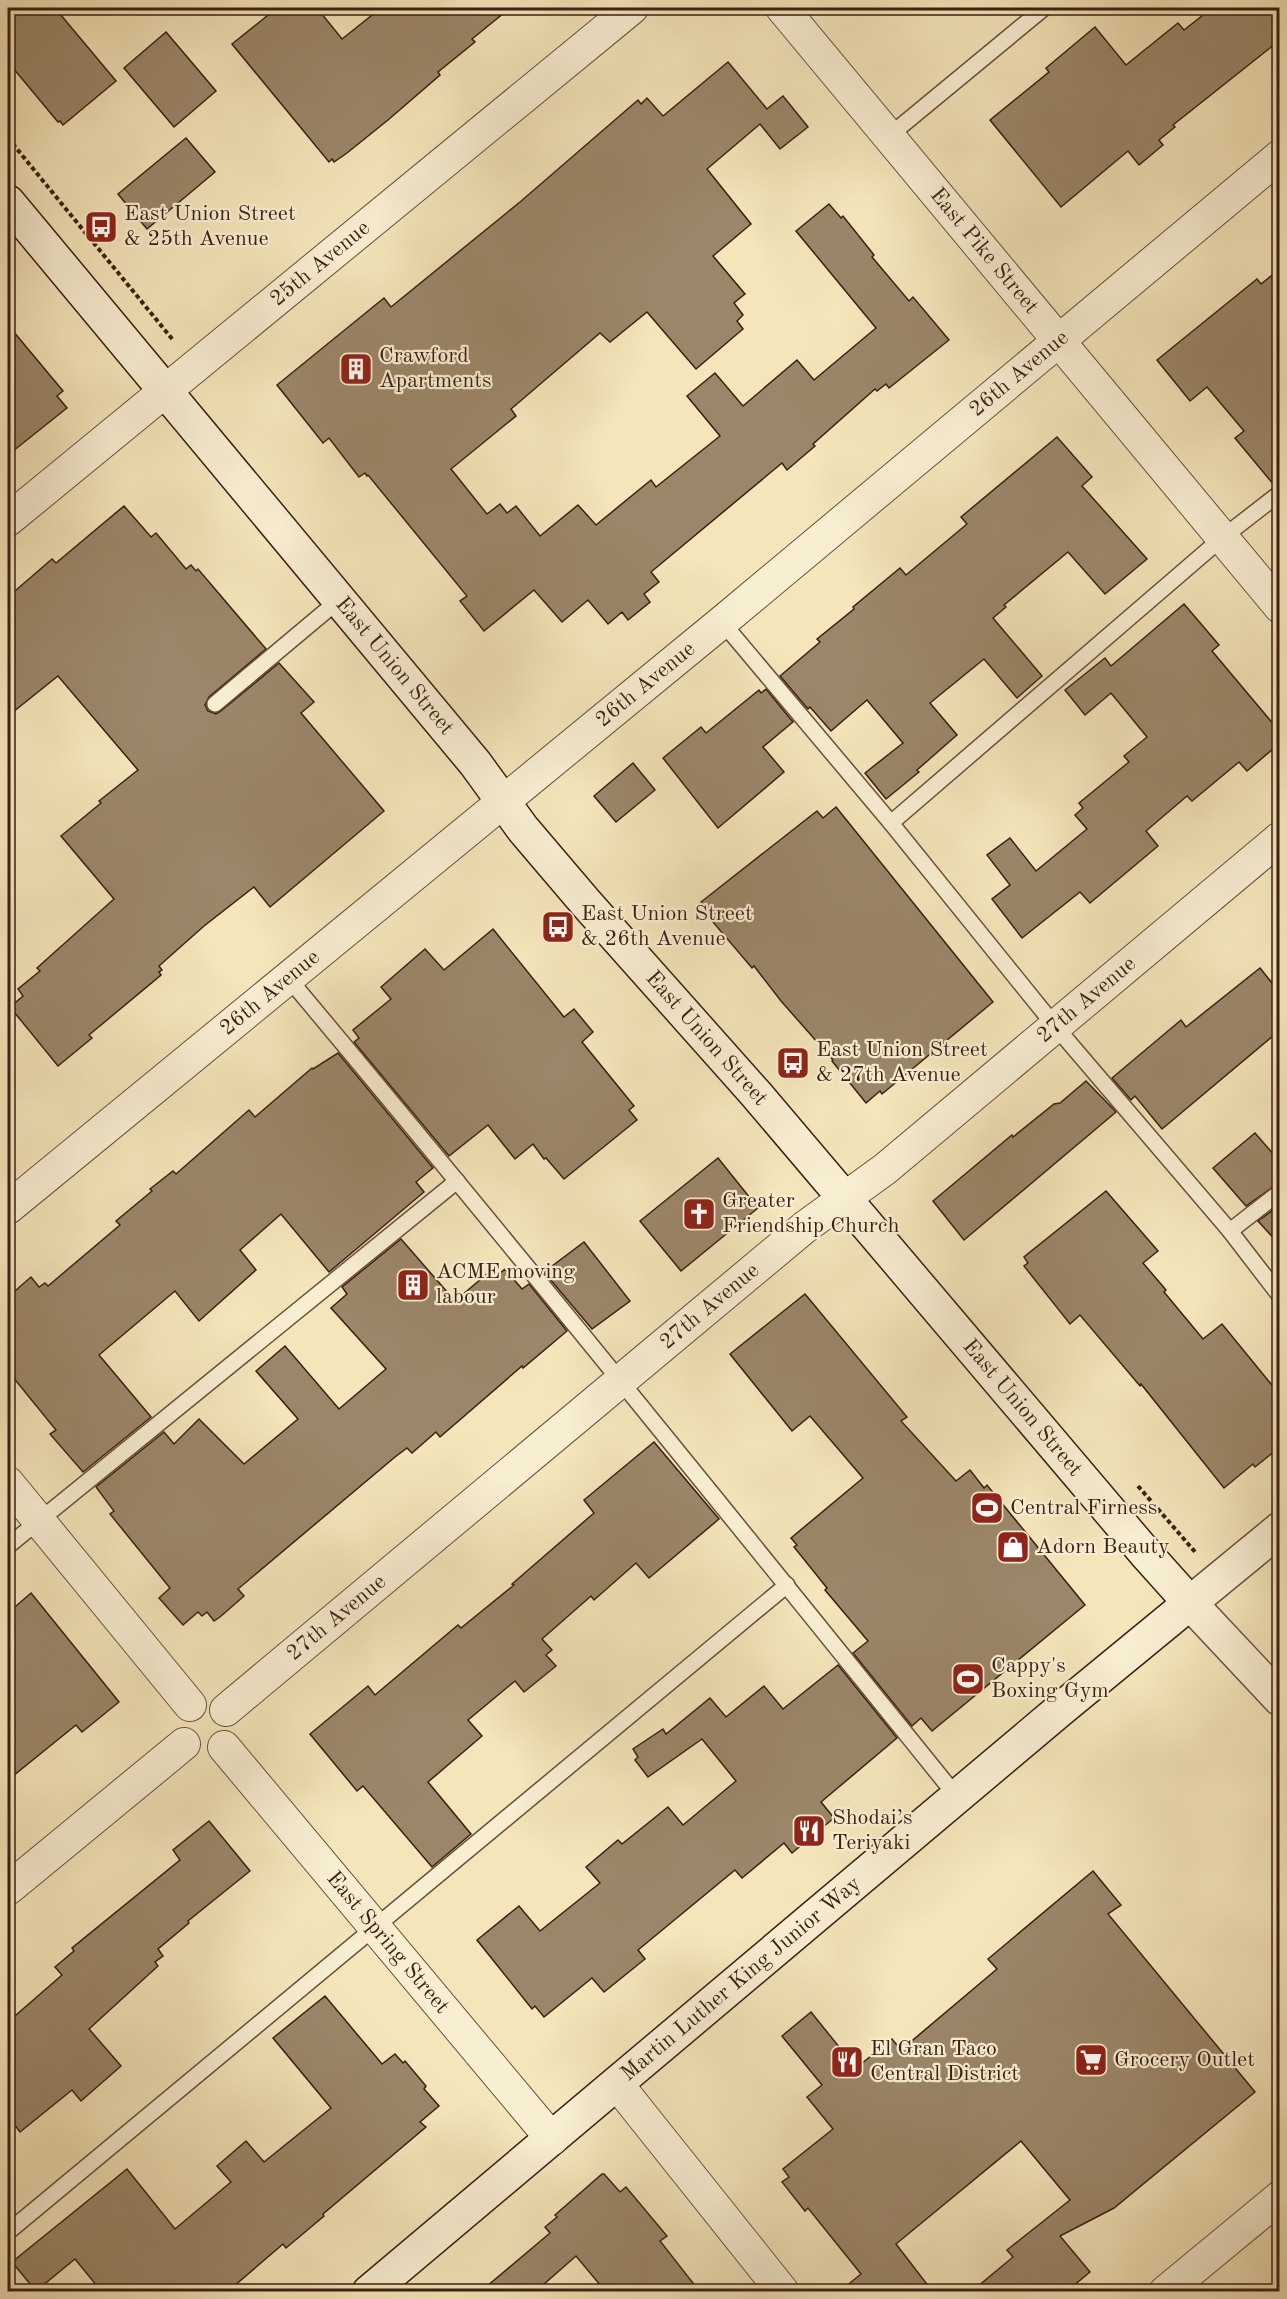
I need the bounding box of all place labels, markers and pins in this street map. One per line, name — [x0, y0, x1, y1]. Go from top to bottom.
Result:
place label: East Union Street & 25th Avenue — [124, 203, 296, 250]
bus stop icon: East Union Street & 25th Avenue — [83, 209, 119, 245]
place label: Crawford Apartments — [379, 345, 492, 392]
building icon: Crawford Apartments — [338, 351, 374, 387]
place label: East Union Street & 26th Avenue — [581, 903, 753, 950]
bus stop icon: East Union Street & 26th Avenue — [540, 909, 576, 945]
place label: East Union Street & 27th Avenue — [816, 1039, 988, 1086]
bus stop icon: East Union Street & 27th Avenue — [775, 1045, 811, 1081]
place label: Greater Friendship Church — [722, 1190, 899, 1237]
church icon: Greater Friendship Church — [681, 1196, 717, 1232]
place label: ACME moving labour — [436, 1261, 575, 1308]
building icon: ACME moving labour — [395, 1267, 431, 1303]
sports icon: Central Firness — [969, 1490, 1005, 1526]
place label: Central Firness — [1010, 1497, 1157, 1519]
shop icon: Adorn Beauty — [995, 1529, 1031, 1565]
place label: Adorn Beauty — [1036, 1536, 1170, 1558]
place label: Cappy's Boxing Gym — [991, 1655, 1109, 1702]
sports icon: Cappy's Boxing Gym — [950, 1661, 986, 1697]
place label: Shodai’s Teriyaki — [832, 1807, 913, 1854]
restaurant icon: Shodai’s Teriyaki — [791, 1813, 827, 1849]
place label: El Gran Taco Central District — [870, 2038, 1019, 2085]
supermarket icon: Grocery Outlet — [1073, 2042, 1109, 2078]
restaurant icon: El Gran Taco Central District — [829, 2044, 865, 2080]
place label: Grocery Outlet — [1114, 2049, 1255, 2071]

